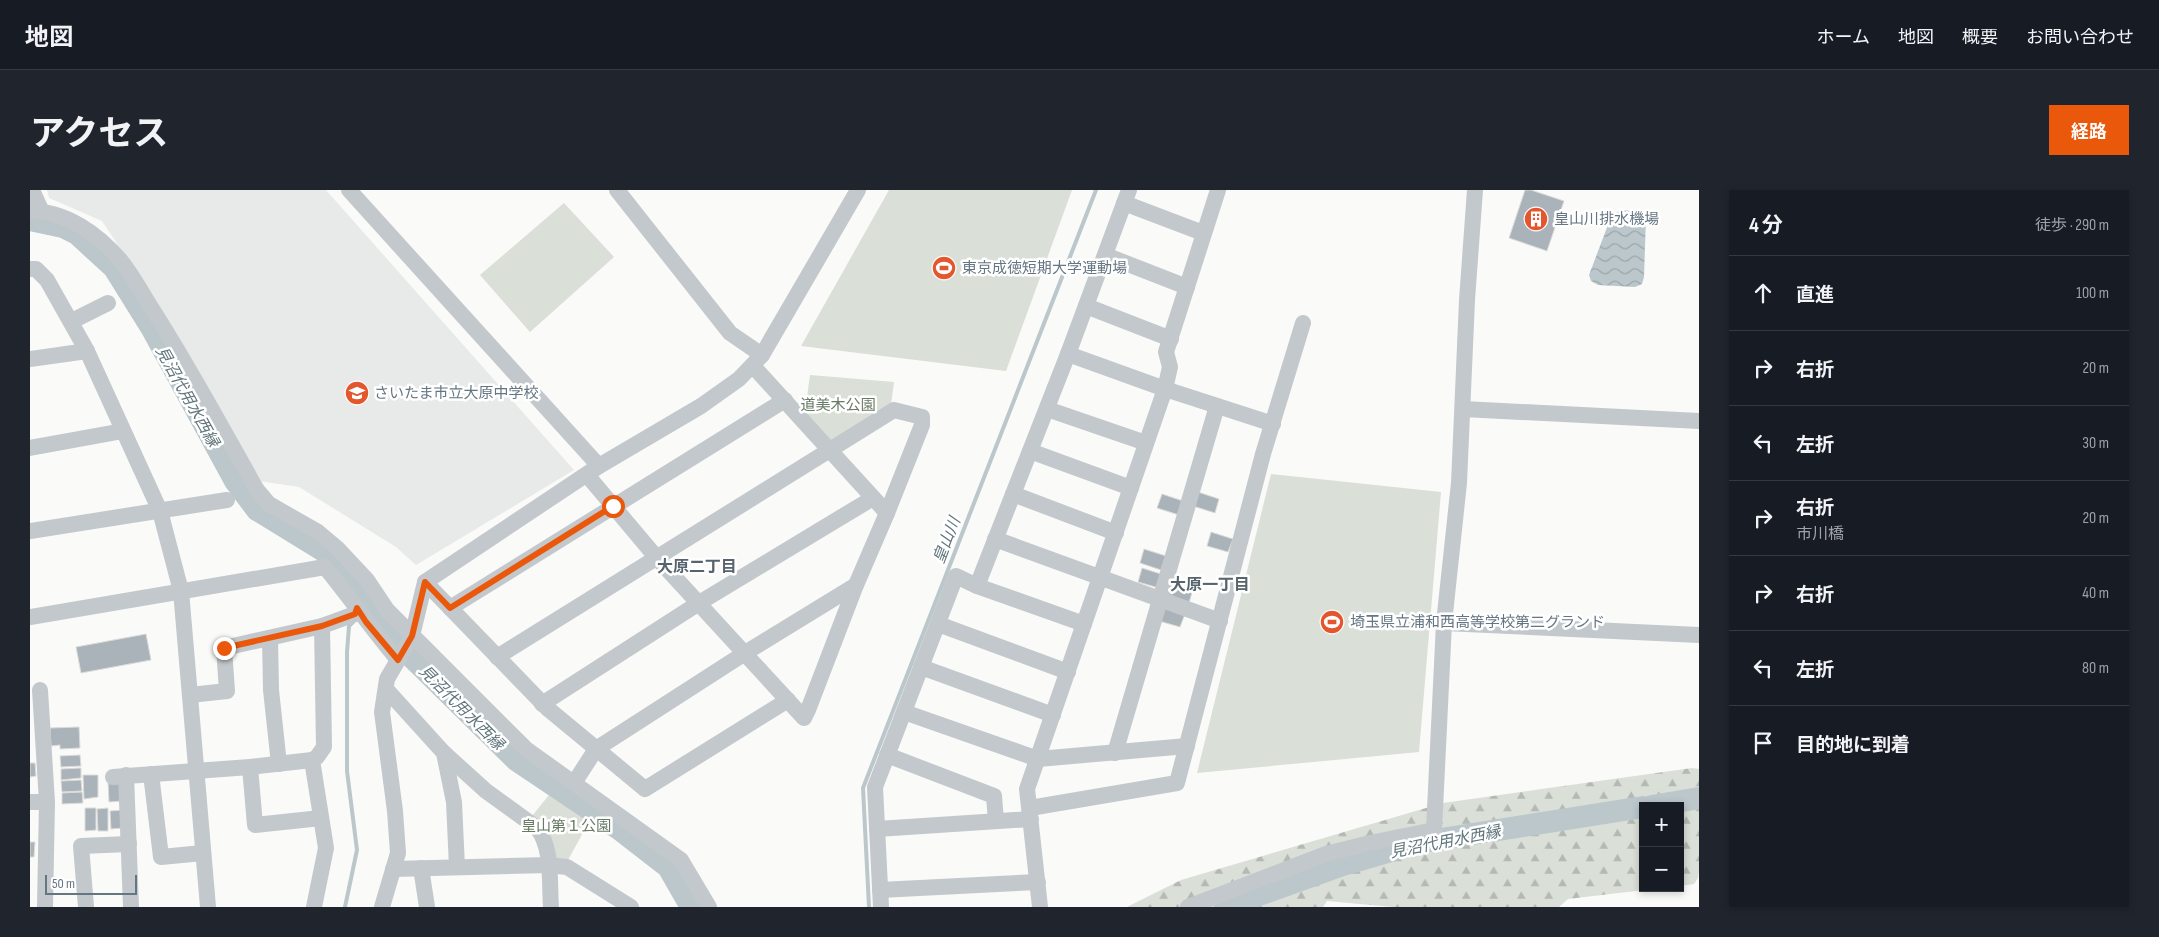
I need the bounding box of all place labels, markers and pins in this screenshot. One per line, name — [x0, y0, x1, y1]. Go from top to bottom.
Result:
building icon: 皇山川排水機場 — [1523, 206, 1549, 232]
place label: 皇山川排水機場 — [1554, 210, 1659, 229]
sports icon: 東京成徳短期大学運動場 — [931, 255, 957, 281]
place label: 東京成徳短期大学運動場 — [962, 259, 1127, 278]
school or university icon: さいたま市立大原中学校 — [344, 380, 370, 406]
place label: さいたま市立大原中学校 — [374, 384, 539, 403]
sports icon: 埼玉県立浦和西高等学校第二グランド — [1319, 609, 1345, 635]
place label: 埼玉県立浦和西高等学校第二グランド — [1350, 613, 1605, 632]

